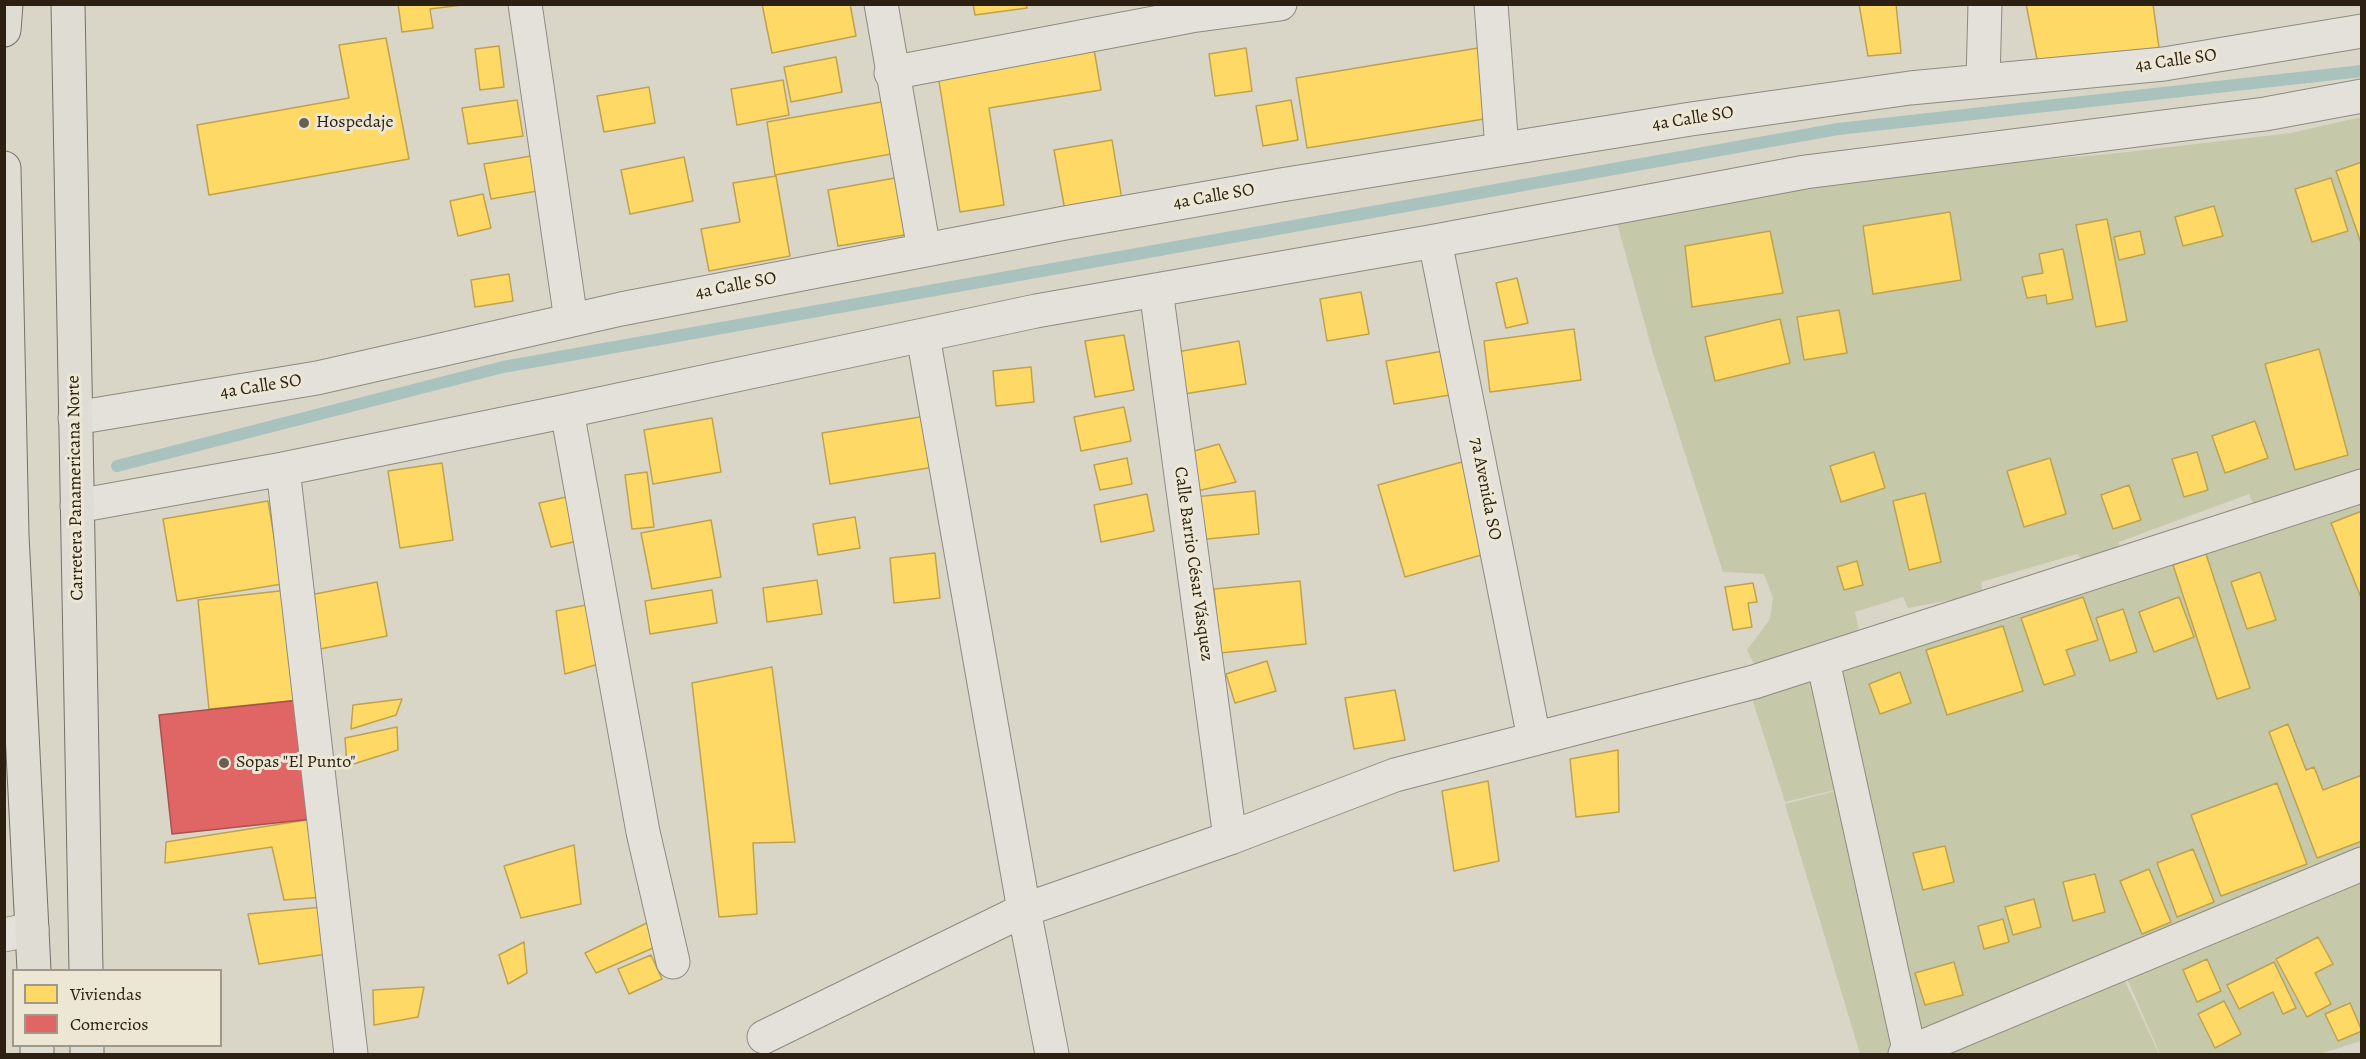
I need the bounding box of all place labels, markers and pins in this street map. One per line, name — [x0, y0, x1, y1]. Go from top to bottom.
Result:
place label: Hospedaje — [316, 112, 394, 134]
marker: Hospedaje — [297, 116, 311, 130]
place label: Sopas "El Punto" — [236, 752, 356, 774]
marker: Sopas "El Punto" — [217, 756, 231, 770]

